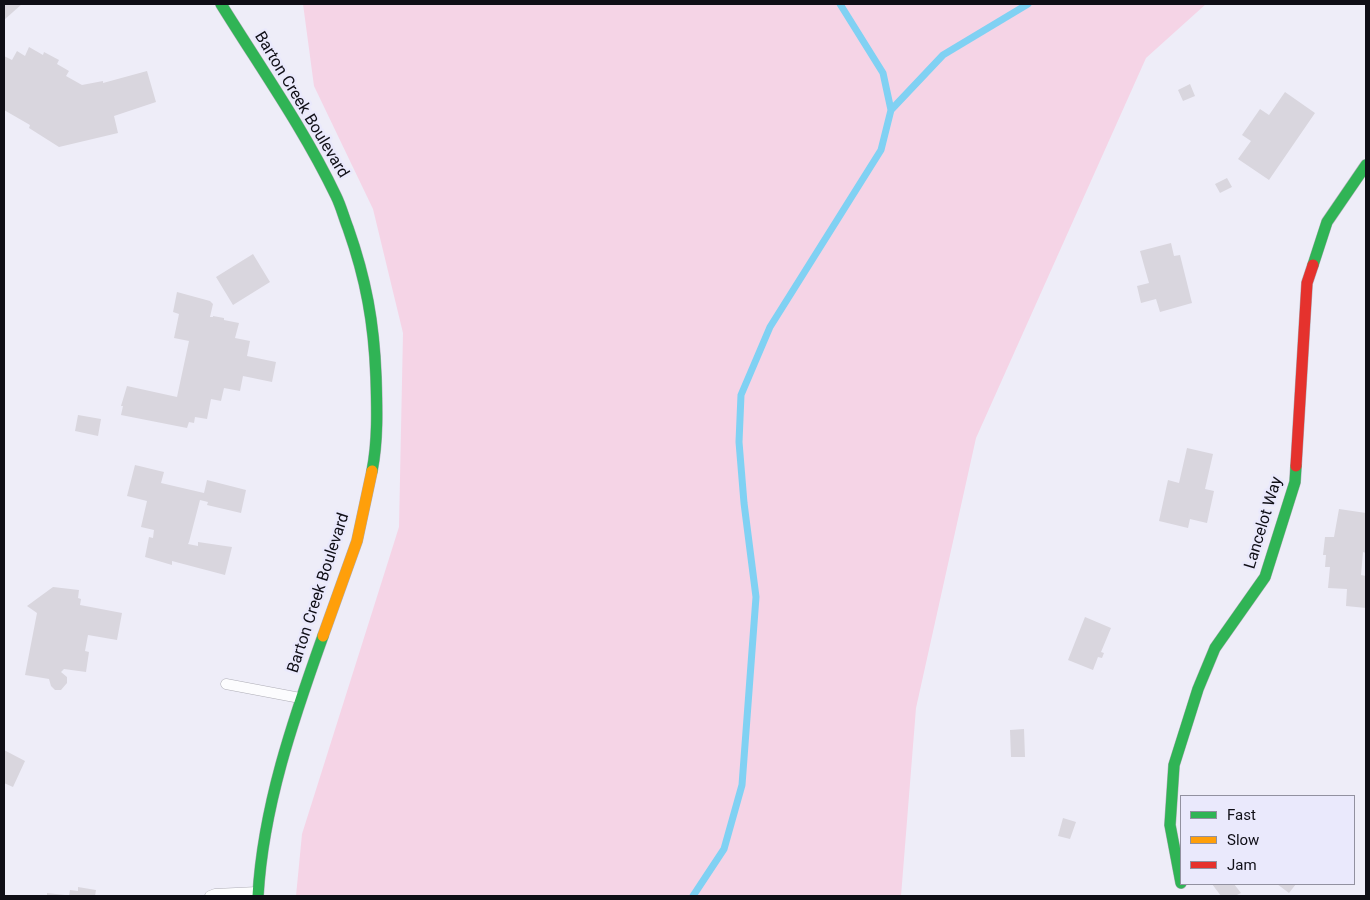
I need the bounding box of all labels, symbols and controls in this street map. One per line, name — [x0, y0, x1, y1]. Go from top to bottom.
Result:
street label: Barton Creek Boulevard — [250, 28, 352, 182]
street label: Lancelot Way — [1241, 475, 1287, 571]
street label: Barton Creek Boulevard — [284, 511, 354, 675]
legend — [1180, 795, 1355, 885]
text: Fast — [1227, 806, 1256, 824]
text: Slow — [1227, 831, 1259, 849]
text: Jam — [1227, 856, 1257, 874]

